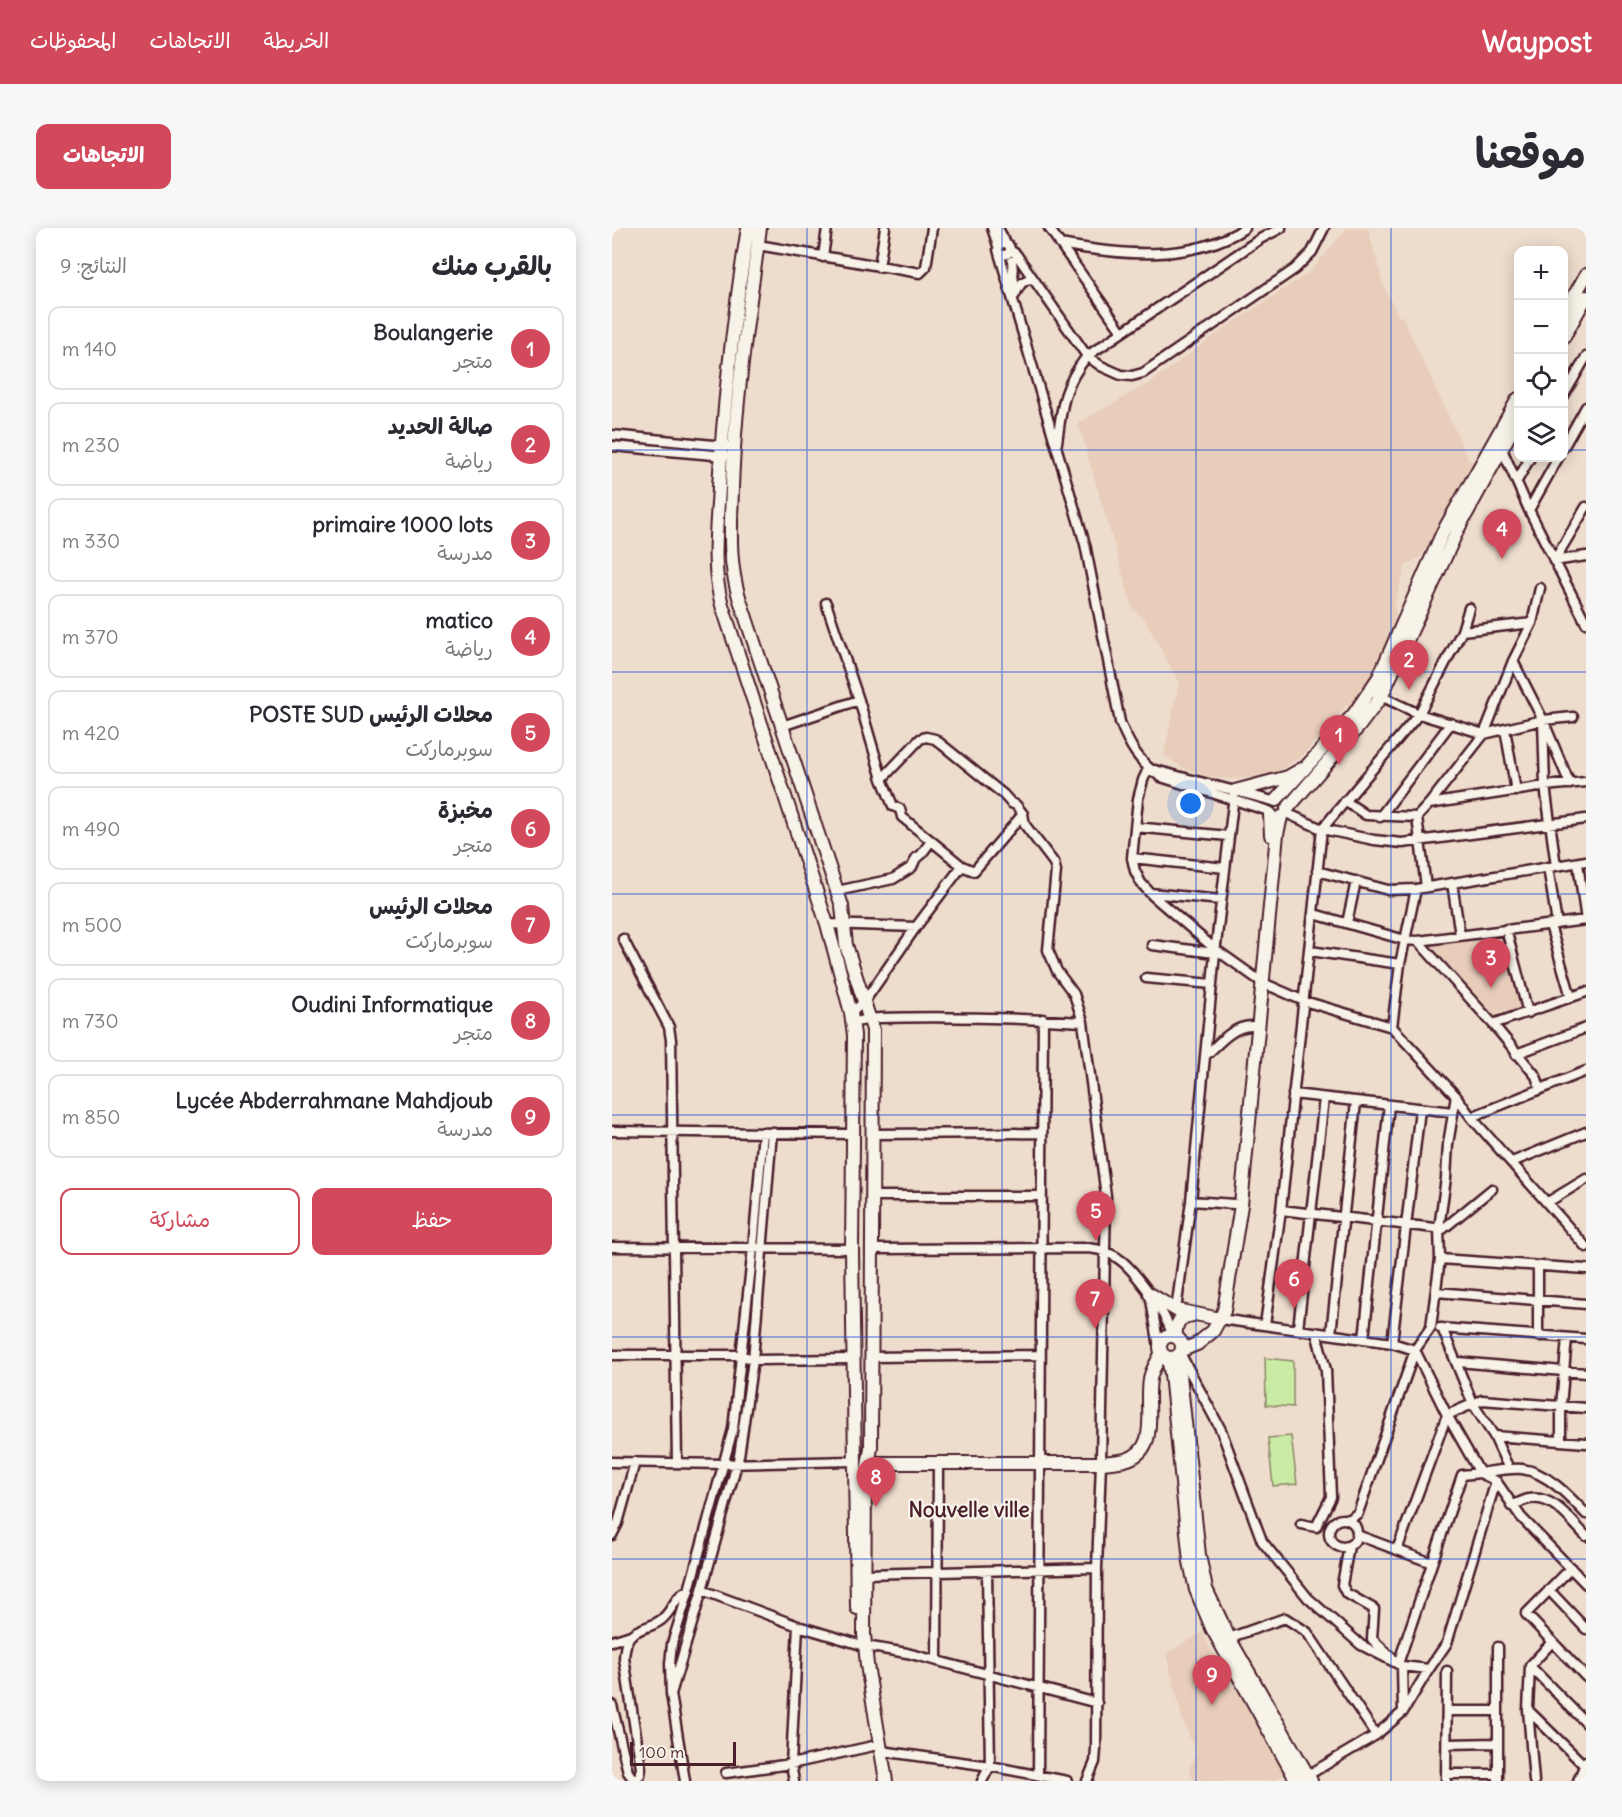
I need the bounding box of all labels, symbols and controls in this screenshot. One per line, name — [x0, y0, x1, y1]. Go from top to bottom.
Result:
text: Waypost — [1482, 24, 1592, 60]
text: المحفوظات — [30, 27, 116, 54]
text: الاتجاهات — [149, 27, 231, 54]
text: الخريطة — [264, 27, 329, 54]
button: الاتجاهات — [36, 124, 171, 189]
text: موقعنا — [1475, 127, 1586, 179]
map controls — [1514, 246, 1568, 462]
button: + — [1514, 246, 1568, 300]
text: بالقرب منك — [432, 249, 552, 282]
text: النتائج: 9 — [60, 253, 127, 278]
button: − — [1514, 300, 1568, 354]
text: Boulangerie — [373, 318, 493, 346]
text: 140 m — [62, 336, 117, 361]
text: 1 — [527, 336, 534, 361]
text: متجر — [454, 348, 493, 373]
button: locate — [1514, 354, 1568, 408]
button: layers — [1514, 408, 1568, 462]
text: صالة الحديد — [388, 412, 493, 440]
text: 230 m — [62, 432, 120, 457]
text: 2 — [525, 432, 536, 457]
text: رياضة — [445, 448, 493, 473]
text: primaire 1000 lots — [312, 510, 493, 538]
pin: 4 — [1482, 510, 1522, 559]
text: 330 m — [62, 528, 120, 553]
text: 3 — [525, 528, 536, 553]
text: مدرسة — [437, 540, 493, 565]
text: matico — [425, 606, 493, 634]
text: 370 m — [62, 624, 119, 649]
text: 4 — [525, 624, 536, 649]
text: رياضة — [445, 636, 493, 661]
pin: 2 — [1390, 640, 1428, 690]
text: محلات الرئيس POSTE SUD — [249, 700, 493, 728]
pin: 1 — [1320, 716, 1358, 765]
text: 420 m — [62, 720, 120, 745]
text: 5 — [525, 720, 536, 745]
text: سوبرماركت — [405, 736, 493, 761]
your location — [1176, 789, 1205, 818]
text: مخبزة — [438, 796, 493, 824]
text: 490 m — [62, 816, 121, 841]
text: 6 — [525, 816, 536, 841]
text: متجر — [454, 832, 493, 857]
text: محلات الرئيس — [369, 892, 493, 920]
text: 500 m — [62, 912, 122, 937]
text: 7 — [526, 912, 535, 937]
text: سوبرماركت — [405, 928, 493, 953]
pin: 3 — [1472, 938, 1510, 988]
text: Oudini Informatique — [291, 990, 493, 1018]
text: 730 m — [62, 1008, 119, 1033]
text: 8 — [525, 1008, 536, 1033]
text: متجر — [454, 1020, 493, 1045]
text: Lycée Abderrahmane Mahdjoub — [175, 1086, 493, 1114]
text: 850 m — [62, 1104, 121, 1129]
text: 9 — [525, 1104, 536, 1129]
text: مدرسة — [437, 1116, 493, 1141]
button: مشاركة — [60, 1188, 300, 1255]
button: حفظ — [312, 1188, 552, 1255]
pin: 5 — [1076, 1192, 1116, 1241]
pin: 6 — [1274, 1260, 1314, 1309]
pin: 7 — [1076, 1280, 1114, 1329]
pin: 8 — [856, 1458, 896, 1507]
district label: Nouvelle ville — [908, 1496, 1030, 1523]
pin: 9 — [1192, 1656, 1232, 1705]
scale bar — [630, 1739, 736, 1766]
text: 100 m — [639, 1742, 684, 1762]

